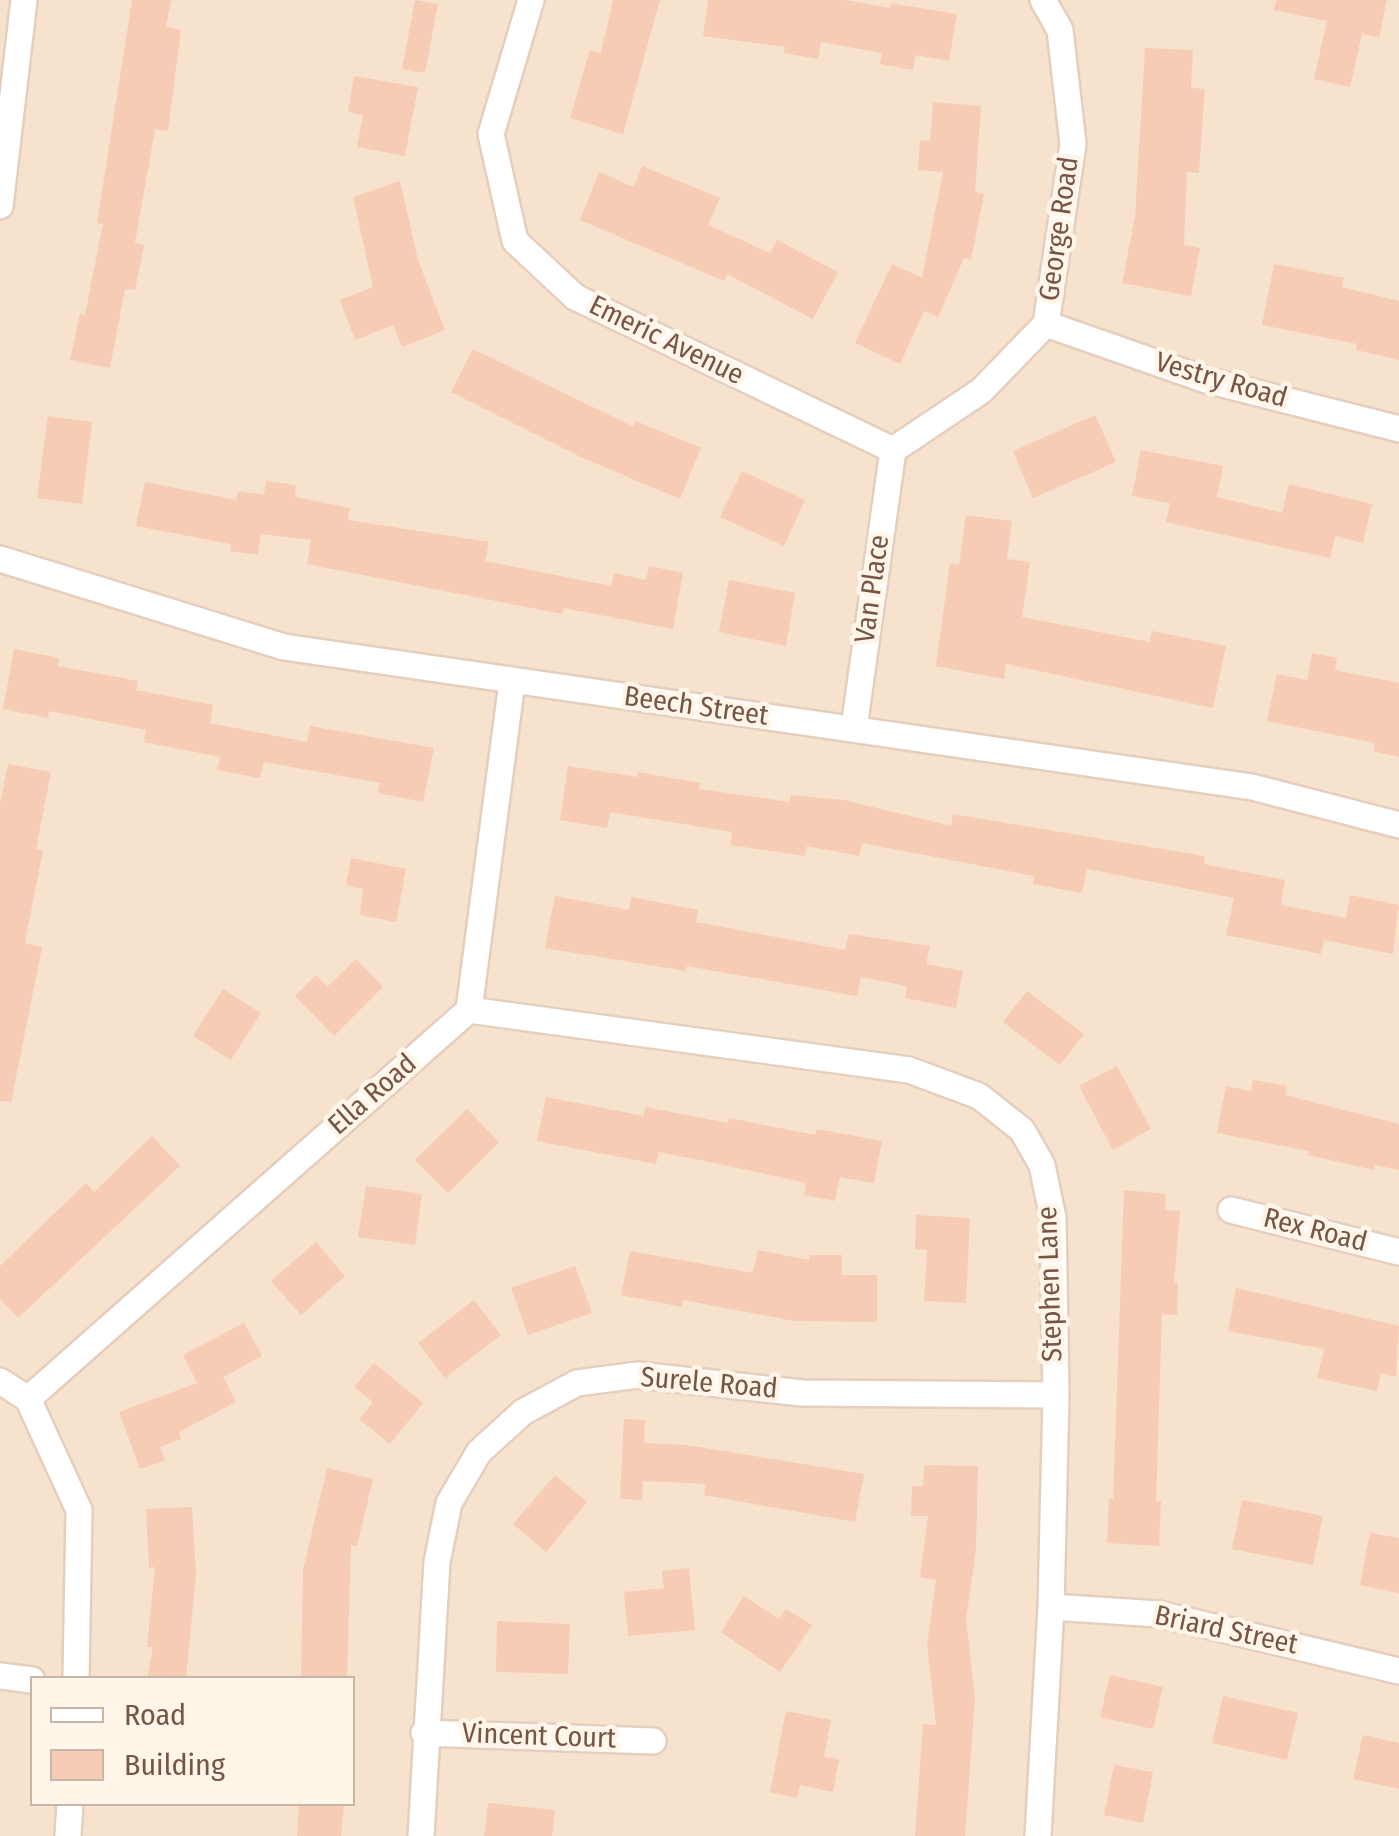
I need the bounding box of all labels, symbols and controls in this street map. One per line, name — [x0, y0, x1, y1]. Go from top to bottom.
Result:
street label: George Road — [1033, 155, 1087, 303]
street label: Emeric Avenue — [583, 289, 749, 393]
street label: Vestry Road — [1151, 346, 1291, 416]
street label: Van Place — [849, 533, 897, 645]
street label: Beech Street — [622, 680, 770, 734]
street label: Ella Road — [322, 1048, 424, 1142]
street label: Rex Road — [1260, 1202, 1370, 1260]
street label: Stephen Lane — [1031, 1206, 1071, 1362]
street label: Surele Road — [639, 1361, 779, 1407]
street label: Briard Street — [1151, 1599, 1301, 1663]
legend — [30, 1676, 355, 1806]
text: Road — [124, 1697, 186, 1733]
street label: Vincent Court — [462, 1718, 616, 1756]
text: Building — [124, 1747, 225, 1783]

